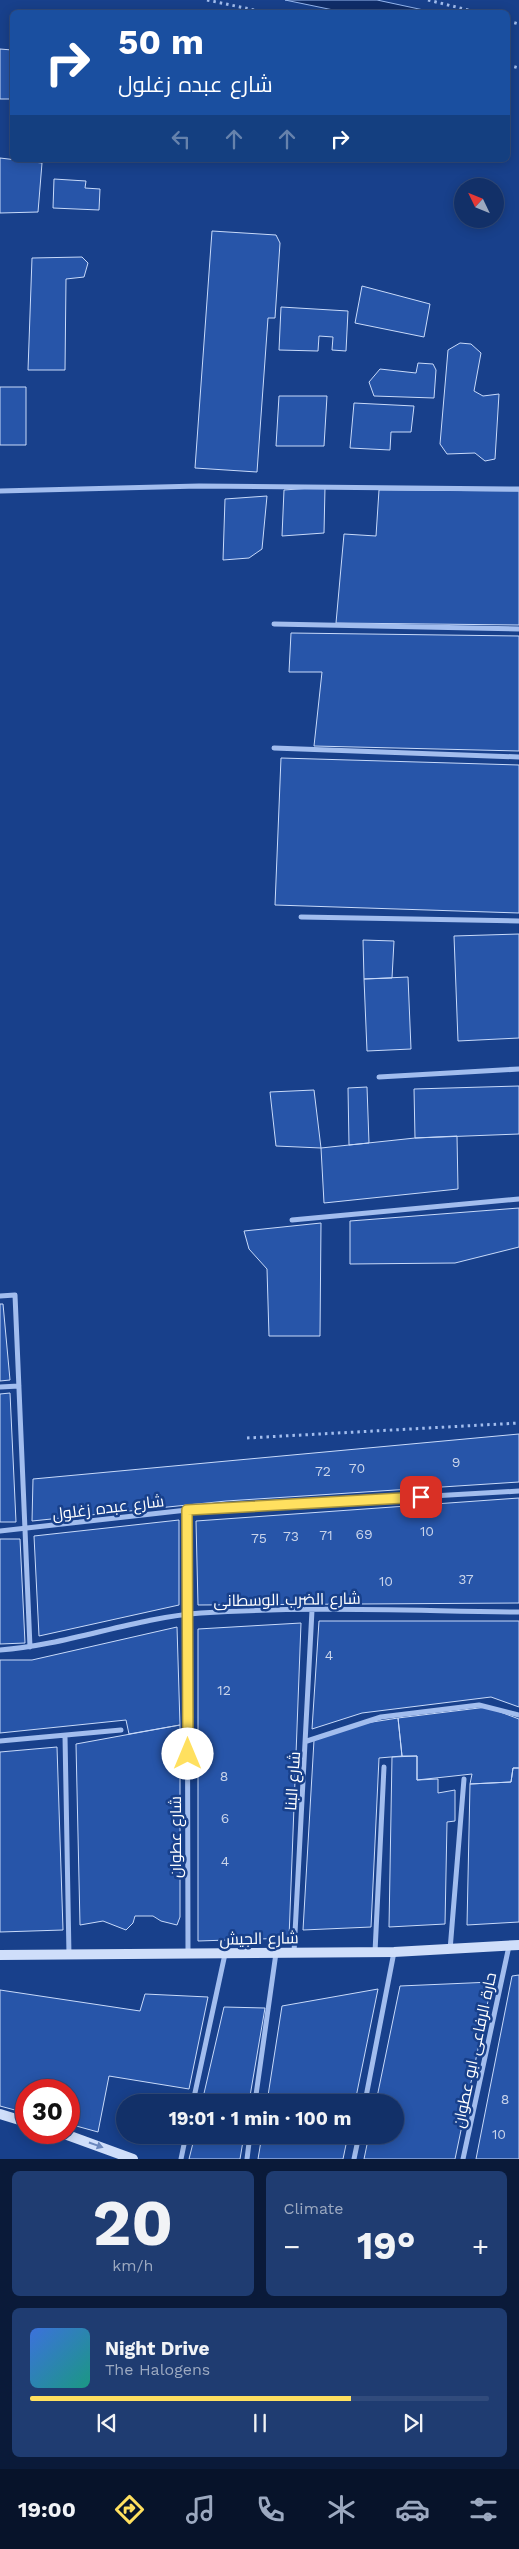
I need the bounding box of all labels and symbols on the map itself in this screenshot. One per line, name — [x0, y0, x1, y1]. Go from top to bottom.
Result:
north arrow — [454, 178, 504, 228]
house number: 9 — [452, 1454, 460, 1470]
house number: 70 — [349, 1460, 365, 1476]
house number: 72 — [315, 1463, 331, 1479]
pin — [400, 1476, 442, 1518]
street label: شارع عبده زغلول — [51, 1491, 165, 1526]
house number: 10 — [420, 1523, 434, 1539]
house number: 69 — [355, 1526, 373, 1542]
house number: 71 — [319, 1527, 333, 1543]
house number: 73 — [283, 1528, 299, 1544]
house number: 75 — [251, 1530, 267, 1546]
house number: 37 — [458, 1571, 474, 1587]
house number: 10 — [379, 1573, 393, 1589]
street label: شارع الضرب الوسطانى — [213, 1589, 361, 1612]
house number: 4 — [325, 1647, 333, 1663]
house number: 12 — [217, 1682, 231, 1698]
position arrow — [161, 1727, 213, 1779]
street label: شارع البنا — [281, 1751, 306, 1811]
house number: 8 — [220, 1768, 228, 1784]
street label: شارع عطوان — [166, 1796, 187, 1878]
house number: 6 — [221, 1810, 229, 1826]
house number: 4 — [221, 1853, 229, 1869]
street label: شارع الجيش — [219, 1928, 299, 1951]
street label: حارة الرفاعى ابو عطوان — [449, 1971, 501, 2130]
speed limit sign: 30 — [15, 2079, 80, 2144]
house number: 8 — [501, 2091, 509, 2107]
house number: 10 — [492, 2126, 506, 2142]
one-way arrow — [89, 2142, 104, 2150]

